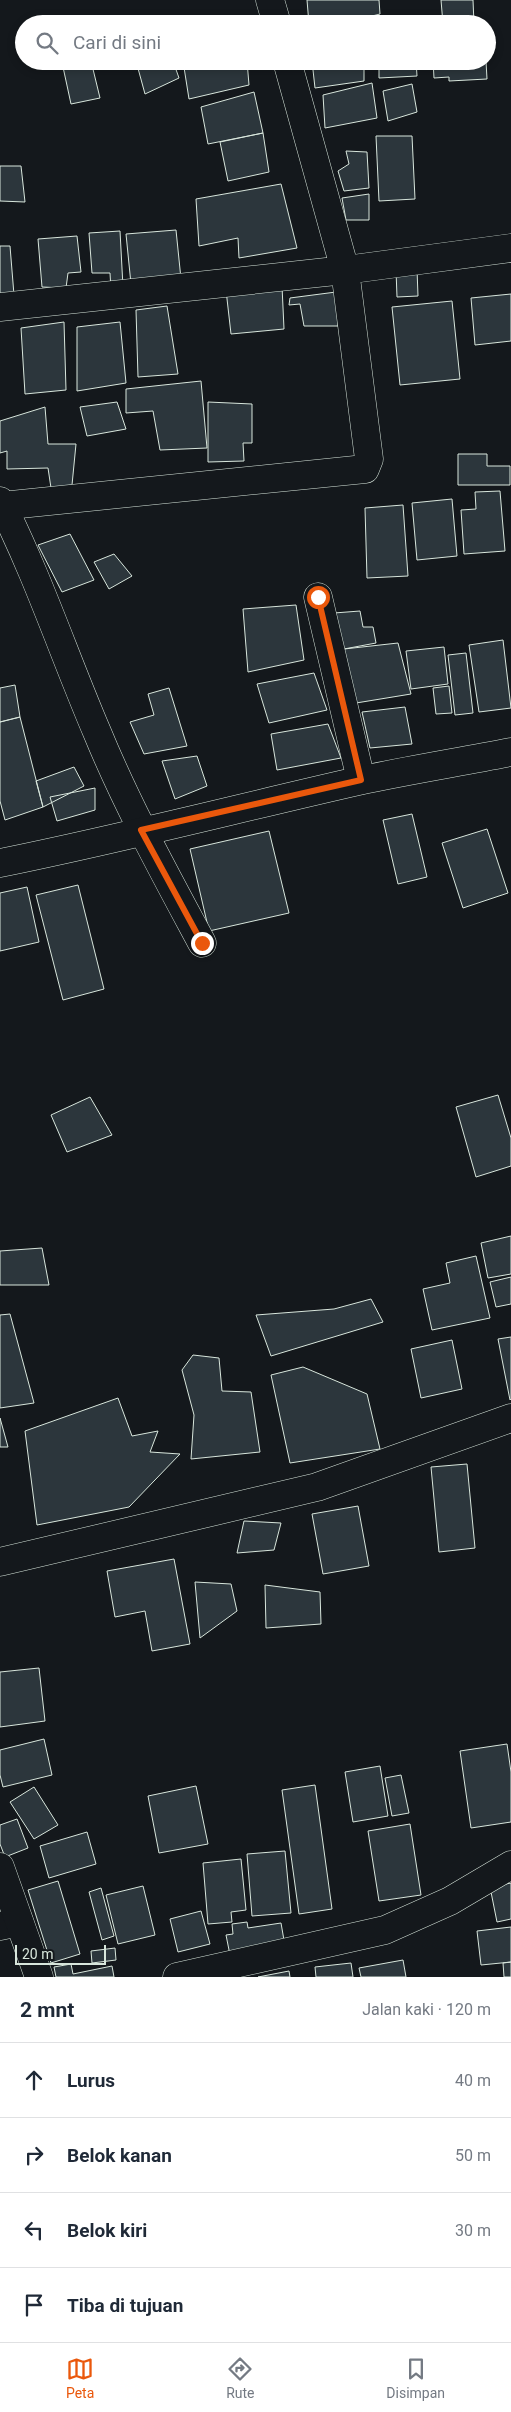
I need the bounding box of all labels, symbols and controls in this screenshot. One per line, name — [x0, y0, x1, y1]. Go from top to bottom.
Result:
search box — [15, 15, 496, 70]
icon: search — [33, 29, 61, 57]
text: Cari di sini — [73, 31, 161, 54]
route start — [307, 586, 330, 609]
route end — [191, 932, 214, 955]
scale bar — [15, 1942, 106, 1965]
text: 20 m — [22, 1946, 54, 1962]
text: 2 mnt — [20, 1998, 74, 2022]
text: Jalan kaki · 120 m — [362, 2000, 491, 2019]
icon: ahead — [20, 2066, 48, 2094]
text: Lurus — [67, 2069, 115, 2092]
text: 40 m — [455, 2071, 491, 2090]
icon: right — [20, 2141, 48, 2169]
text: Belok kanan — [67, 2144, 172, 2167]
text: 50 m — [455, 2146, 491, 2165]
icon: left — [20, 2216, 48, 2244]
text: Belok kiri — [67, 2219, 147, 2242]
text: 30 m — [455, 2221, 491, 2240]
icon: arrive — [20, 2291, 48, 2319]
text: Tiba di tujuan — [67, 2294, 183, 2317]
tab: Peta — [66, 2355, 94, 2401]
tab: Rute — [226, 2355, 255, 2401]
tab: Disimpan — [386, 2355, 445, 2401]

